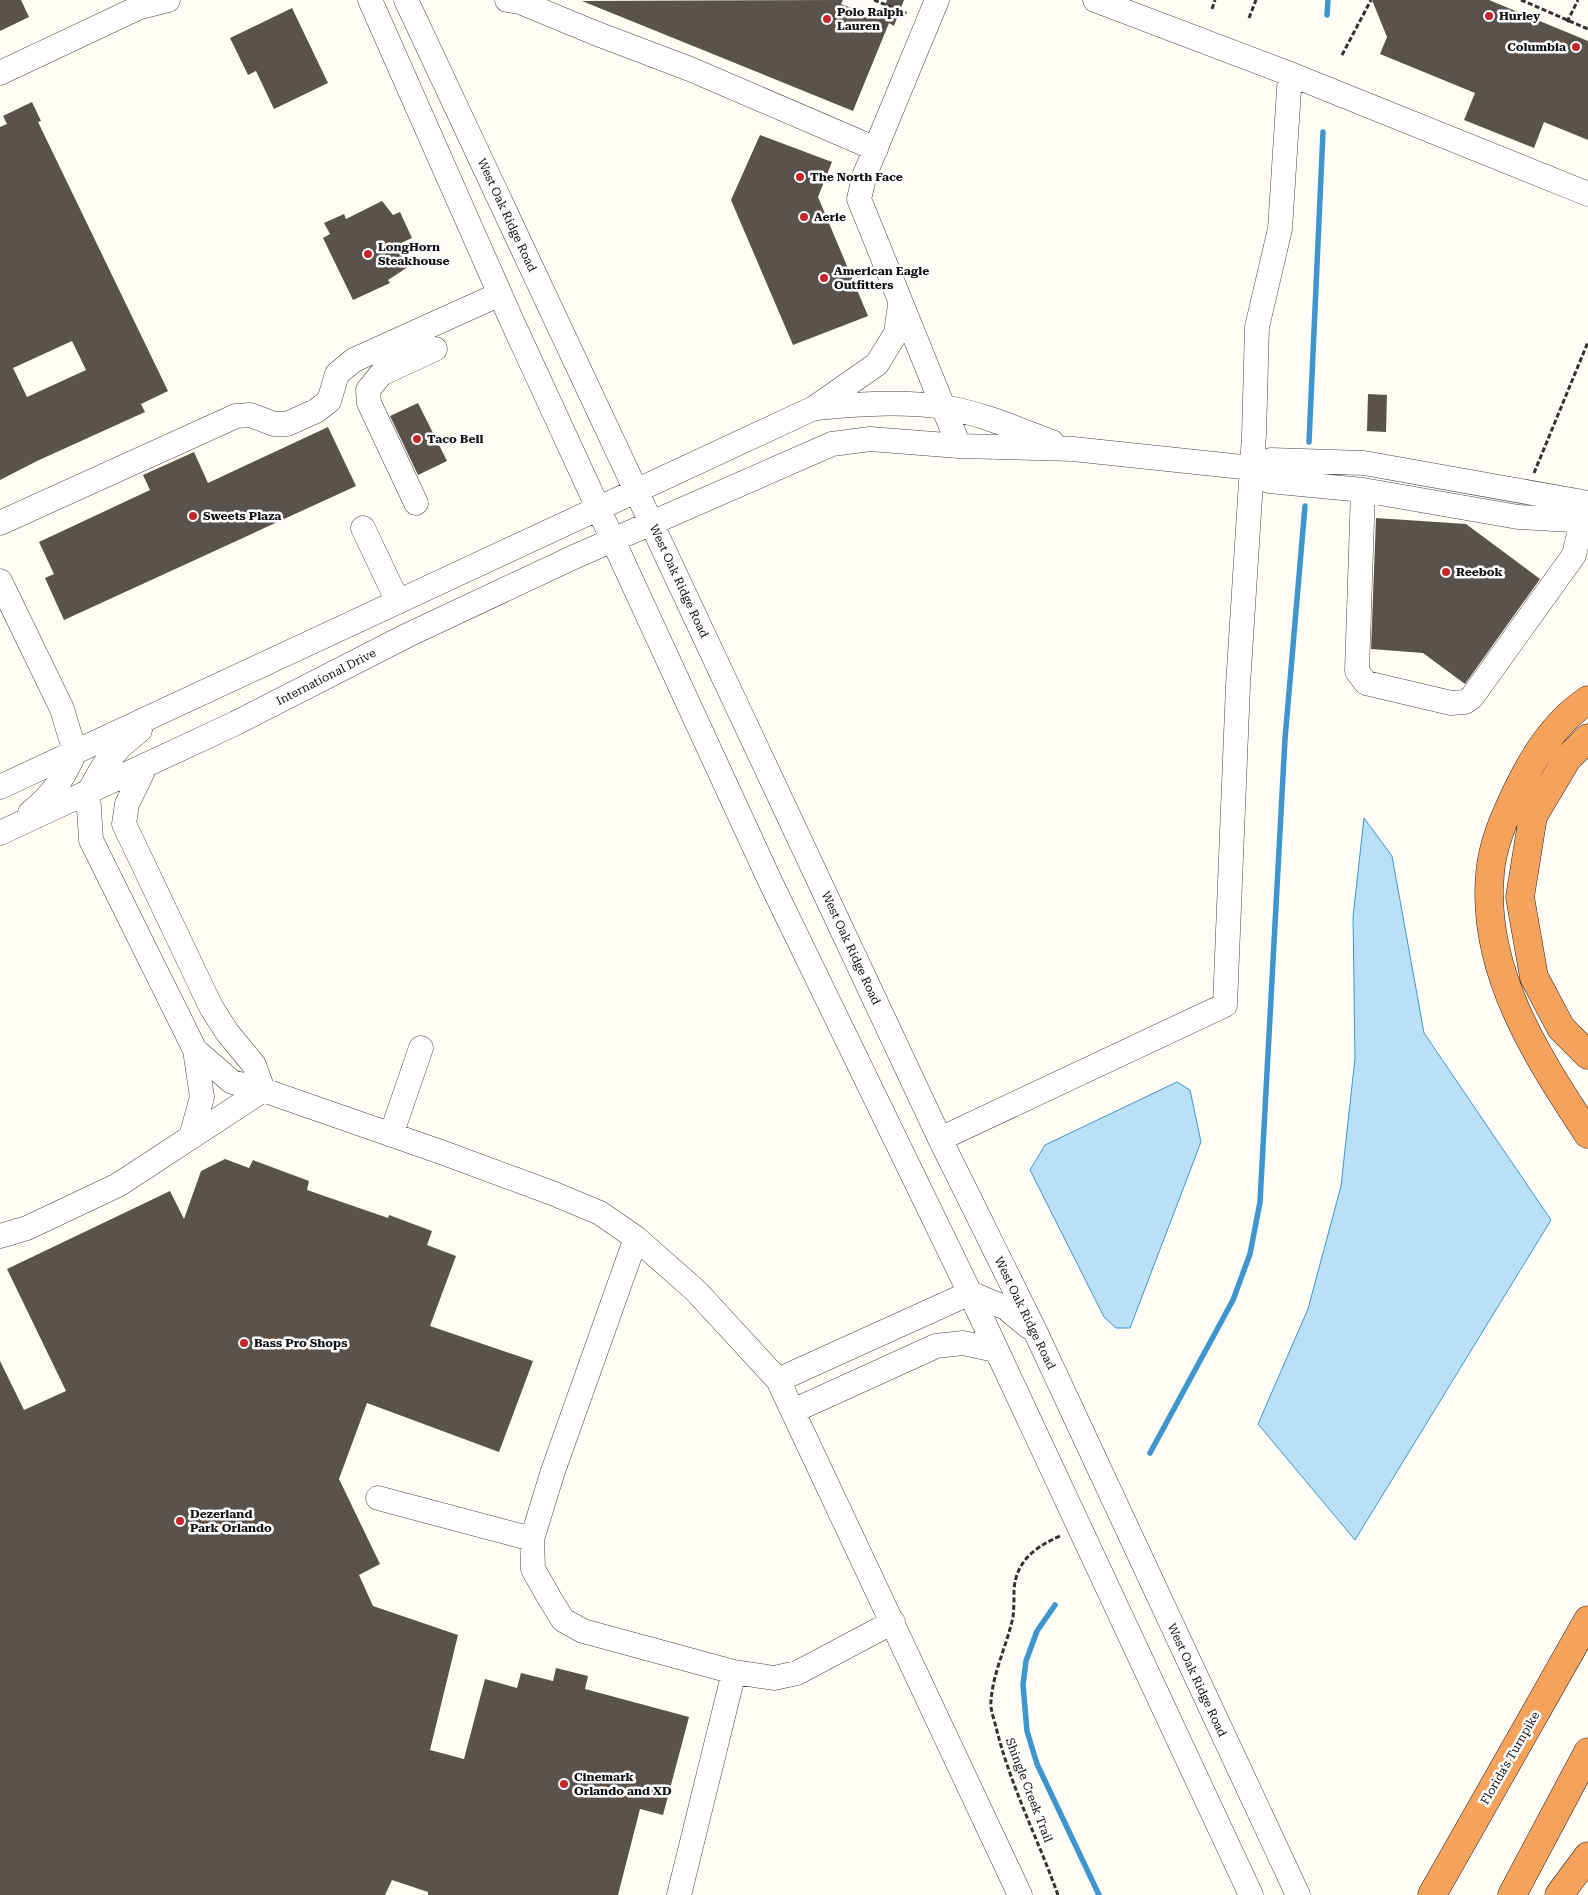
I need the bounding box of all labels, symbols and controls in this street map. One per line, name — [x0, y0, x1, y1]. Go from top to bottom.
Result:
place label: Polo Ralph Lauren — [837, 5, 903, 33]
place label: Hurley — [1499, 9, 1541, 23]
marker: Hurley — [1483, 10, 1495, 22]
marker: Polo Ralph Lauren — [821, 13, 833, 25]
place label: Columbia — [1507, 40, 1566, 54]
marker: Columbia — [1570, 41, 1582, 53]
street label: West Oak Ridge Road — [475, 156, 540, 274]
place label: The North Face — [810, 170, 903, 184]
marker: The North Face — [794, 171, 806, 183]
place label: Aerie — [814, 210, 846, 224]
marker: Aerie — [798, 211, 810, 223]
place label: LongHorn Steakhouse — [378, 240, 449, 268]
marker: LongHorn Steakhouse — [362, 248, 374, 260]
place label: American Eagle Outfitters — [834, 264, 929, 292]
marker: American Eagle Outfitters — [818, 272, 830, 284]
place label: Taco Bell — [427, 432, 483, 446]
marker: Taco Bell — [411, 433, 423, 445]
place label: Sweets Plaza — [203, 509, 281, 523]
marker: Sweets Plaza — [187, 510, 199, 522]
street label: West Oak Ridge Road — [647, 522, 712, 640]
place label: Reebok — [1456, 565, 1504, 579]
marker: Reebok — [1440, 566, 1452, 578]
street label: International Drive — [274, 646, 379, 708]
street label: West Oak Ridge Road — [819, 889, 884, 1007]
street label: West Oak Ridge Road — [992, 1254, 1059, 1372]
place label: Bass Pro Shops — [254, 1336, 347, 1350]
marker: Bass Pro Shops — [238, 1337, 250, 1349]
place label: Dezerland Park Orlando — [190, 1507, 272, 1535]
marker: Dezerland Park Orlando — [174, 1515, 186, 1527]
street label: West Oak Ridge Road — [1165, 1621, 1230, 1739]
street label: Florida's Turnpike — [1478, 1709, 1543, 1807]
street label: Shingle Creek Trail — [1003, 1736, 1056, 1845]
place label: Cinemark Orlando and XD — [574, 1770, 672, 1798]
marker: Cinemark Orlando and XD — [558, 1778, 570, 1790]

